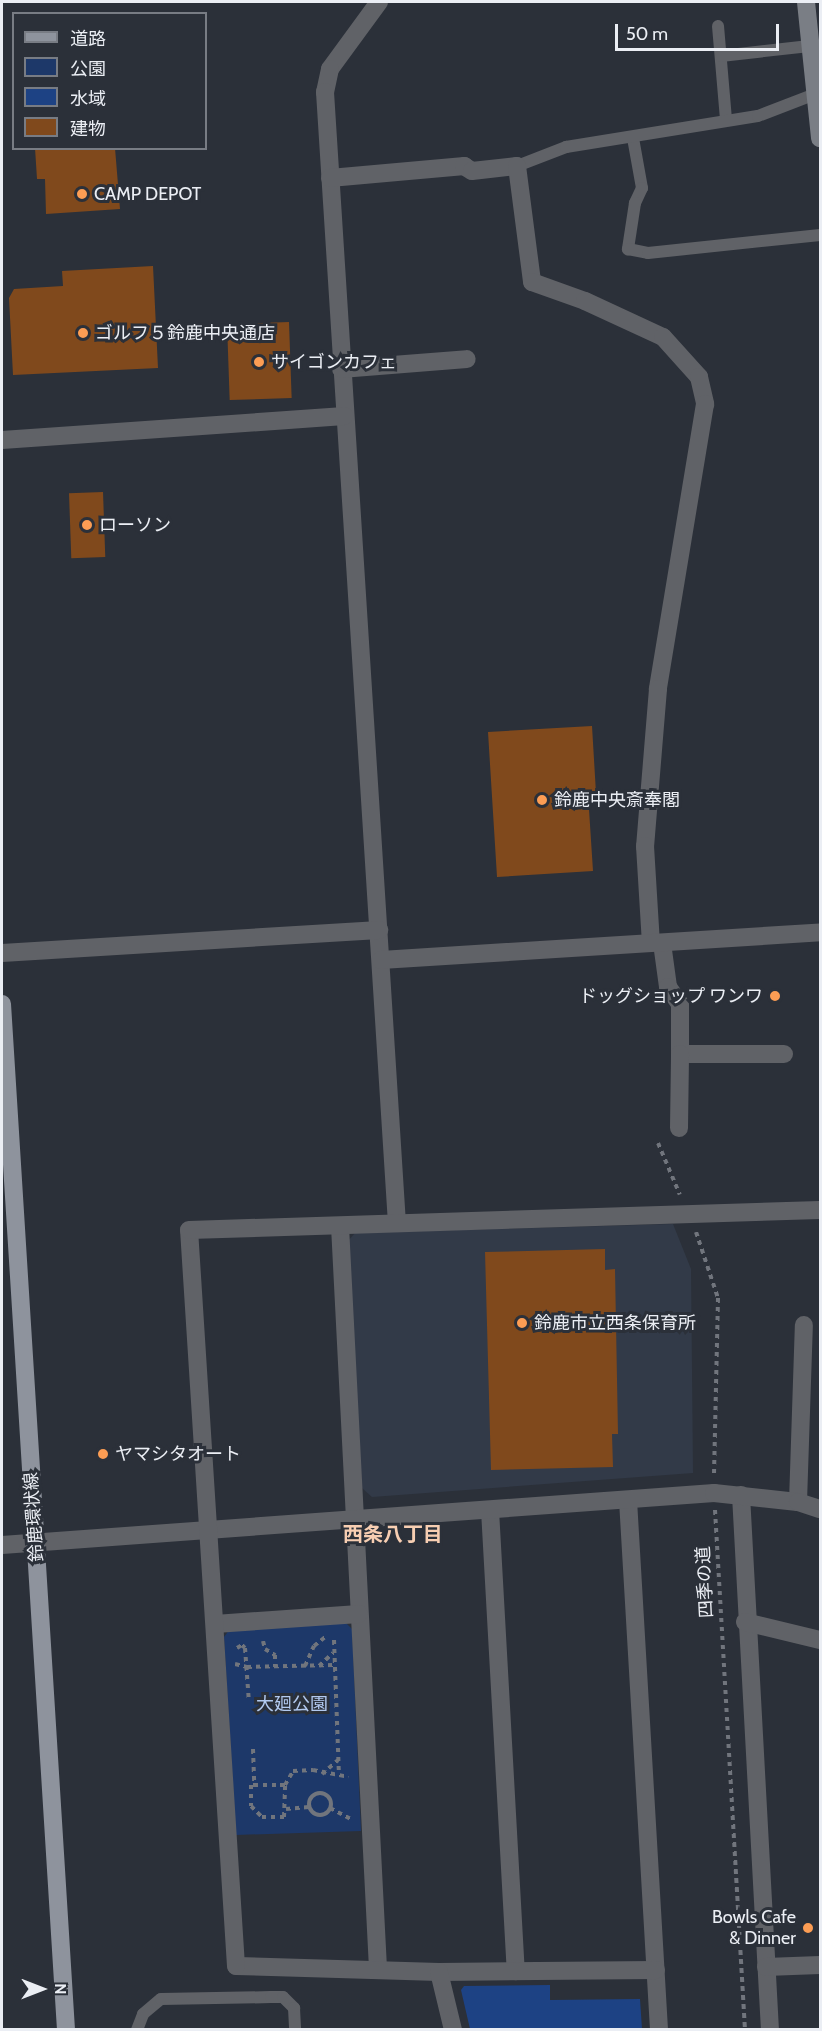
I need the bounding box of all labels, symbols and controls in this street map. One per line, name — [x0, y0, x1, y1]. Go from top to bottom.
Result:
legend — [12, 12, 207, 150]
scale bar — [618, 12, 782, 50]
text: 50 m — [626, 23, 668, 45]
text: 道路 — [70, 28, 106, 50]
text: 公園 — [70, 58, 106, 80]
text: 水域 — [70, 88, 106, 110]
text: 建物 — [70, 118, 106, 140]
place label: CAMP DEPOT — [94, 183, 201, 205]
marker: CAMP DEPOT — [75, 187, 89, 201]
place label: ゴルフ５鈴鹿中央通店 — [95, 322, 275, 344]
marker: ゴルフ５鈴鹿中央通店 — [76, 326, 90, 340]
place label: サイゴンカフェ — [271, 351, 397, 373]
marker: サイゴンカフェ — [252, 355, 266, 369]
place label: ローソン — [99, 514, 171, 536]
marker: ローソン — [80, 518, 94, 532]
place label: 鈴鹿中央斎奉閣 — [554, 789, 680, 811]
marker: 鈴鹿中央斎奉閣 — [535, 793, 549, 807]
place label: ドッグショップ ワンワ — [579, 985, 763, 1007]
marker: ドッグショップ ワンワ — [768, 989, 782, 1003]
place label: 鈴鹿市立西条保育所 — [534, 1312, 696, 1334]
marker: 鈴鹿市立西条保育所 — [515, 1316, 529, 1330]
place label: ヤマシタオート — [115, 1443, 241, 1465]
marker: ヤマシタオート — [96, 1447, 110, 1461]
street label: 鈴鹿環状線 — [20, 1471, 48, 1563]
district label: 西条八丁目 — [343, 1522, 443, 1546]
street label: 四季の道 — [692, 1545, 718, 1619]
park label: 大廻公園 — [256, 1693, 328, 1715]
place label: Bowls Cafe & Dinner — [712, 1907, 796, 1950]
marker: Bowls Cafe & Dinner — [801, 1921, 815, 1935]
north arrow — [12, 1959, 72, 2019]
text: N — [51, 1983, 70, 1995]

